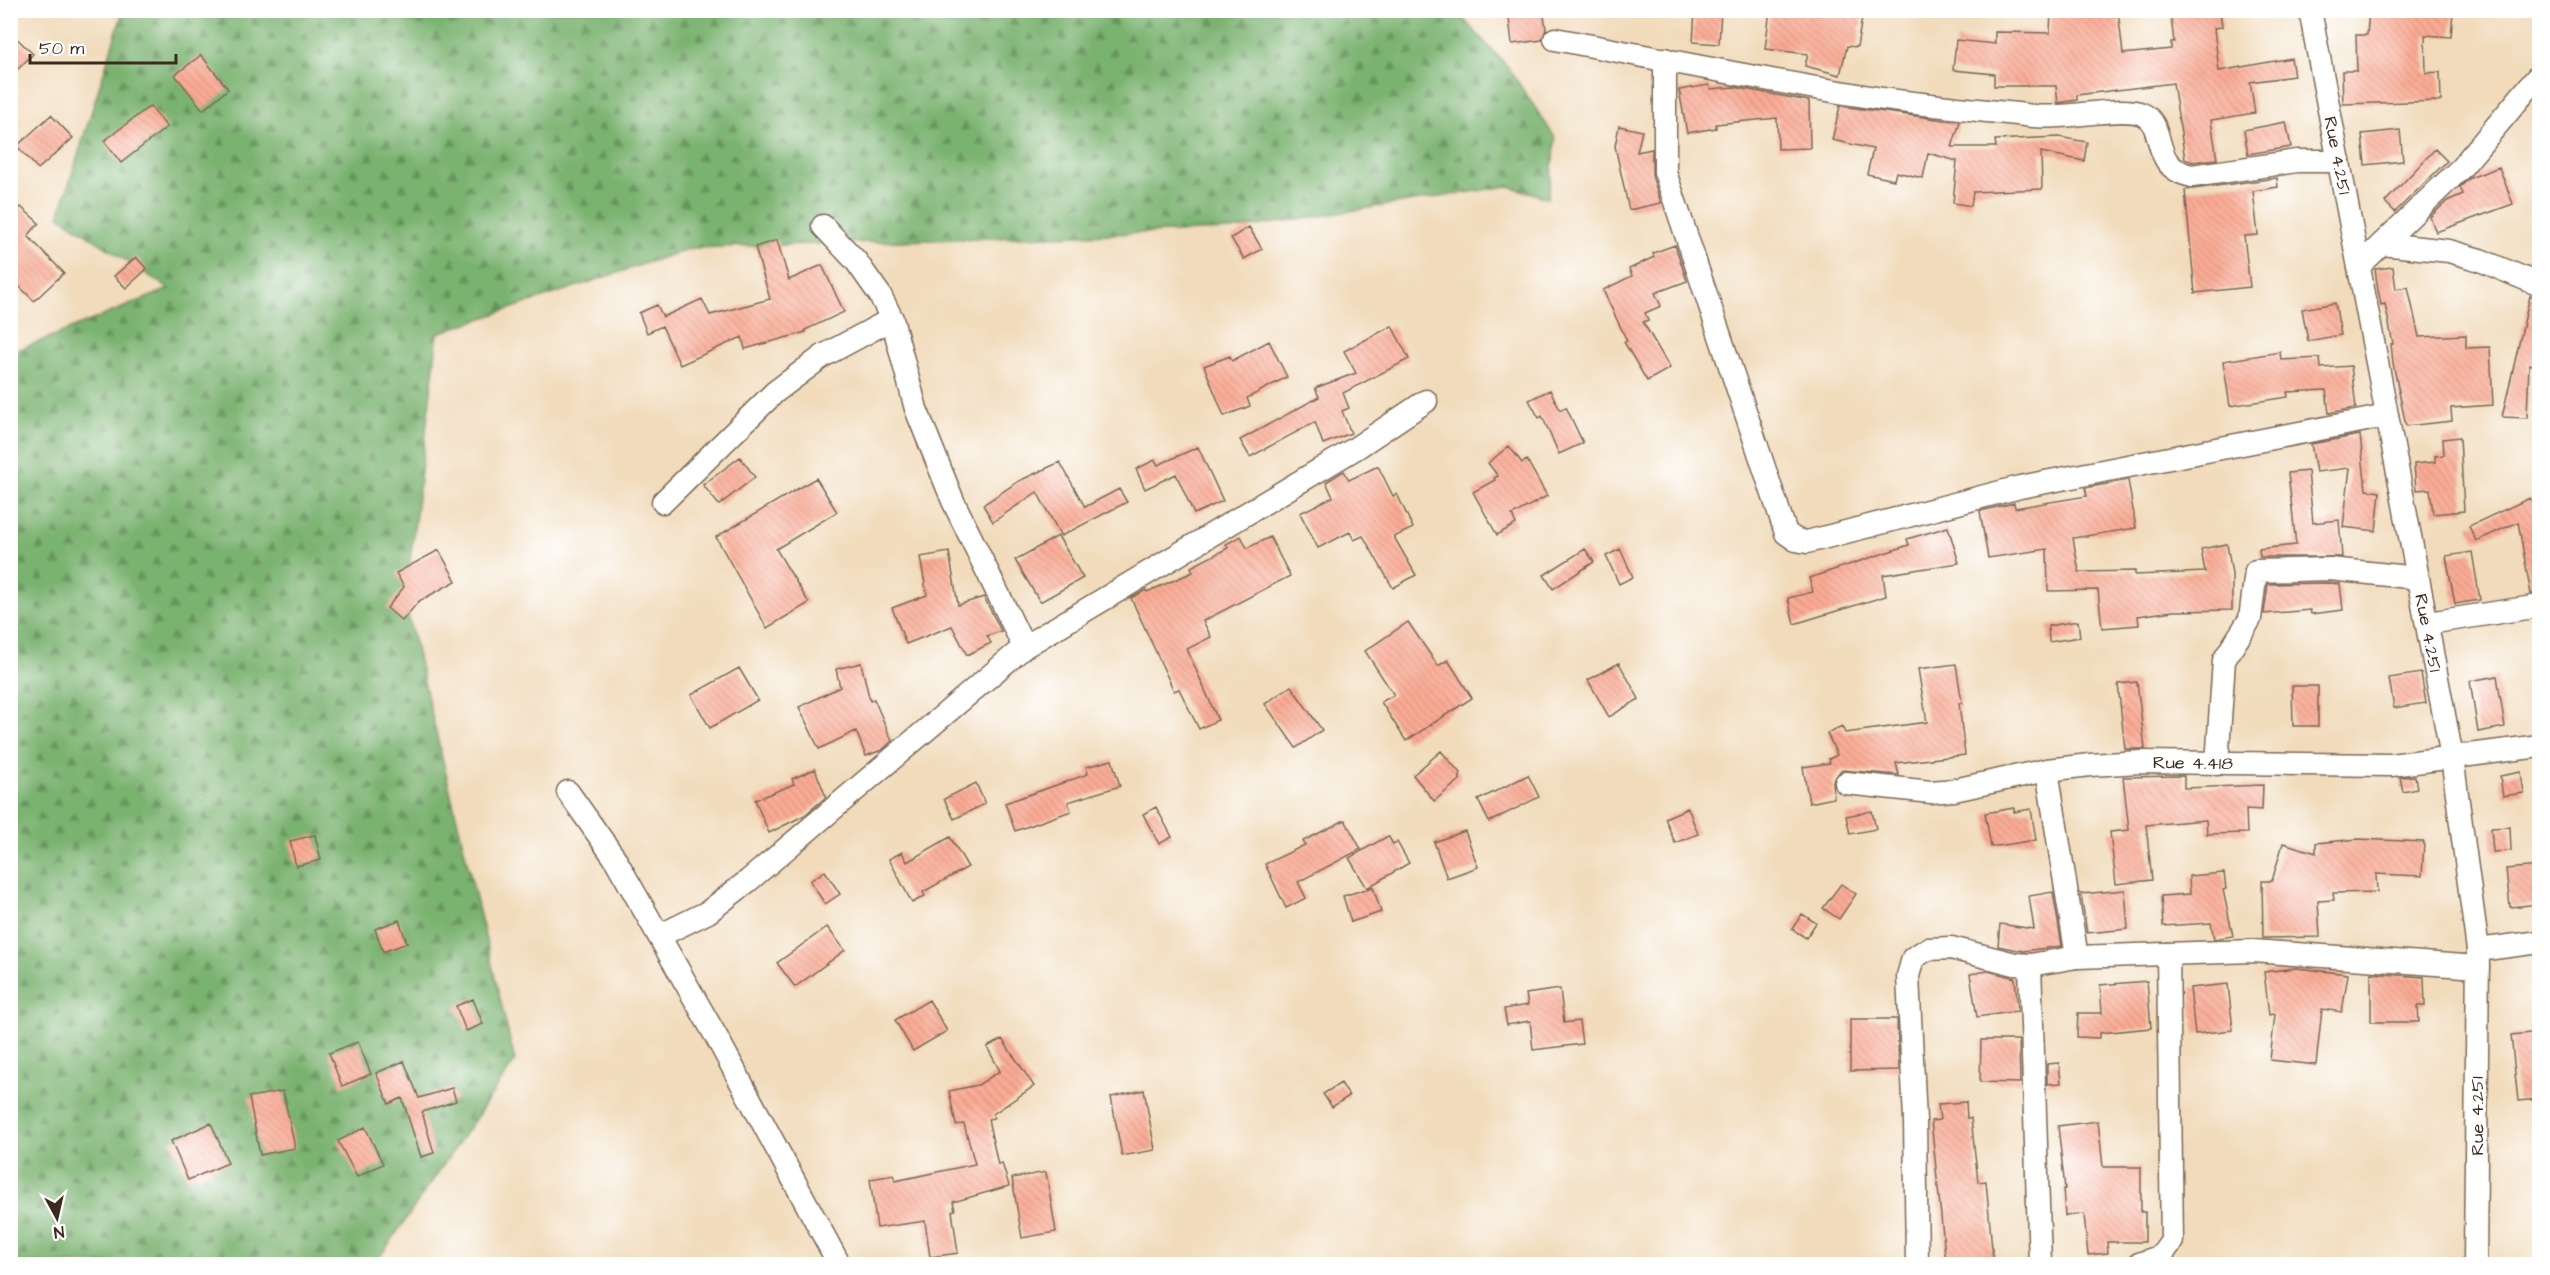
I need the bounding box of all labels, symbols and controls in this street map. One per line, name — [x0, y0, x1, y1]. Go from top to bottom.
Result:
scale bar — [30, 27, 176, 65]
text: 50 m — [39, 36, 84, 61]
street label: Rue 4.251 — [2318, 114, 2357, 197]
street label: Rue 4.251 — [2409, 592, 2448, 674]
street label: Rue 4.418 — [2153, 750, 2233, 776]
street label: Rue 4.251 — [2465, 1076, 2490, 1156]
north arrow — [27, 1188, 87, 1248]
text: N — [52, 1220, 65, 1243]

